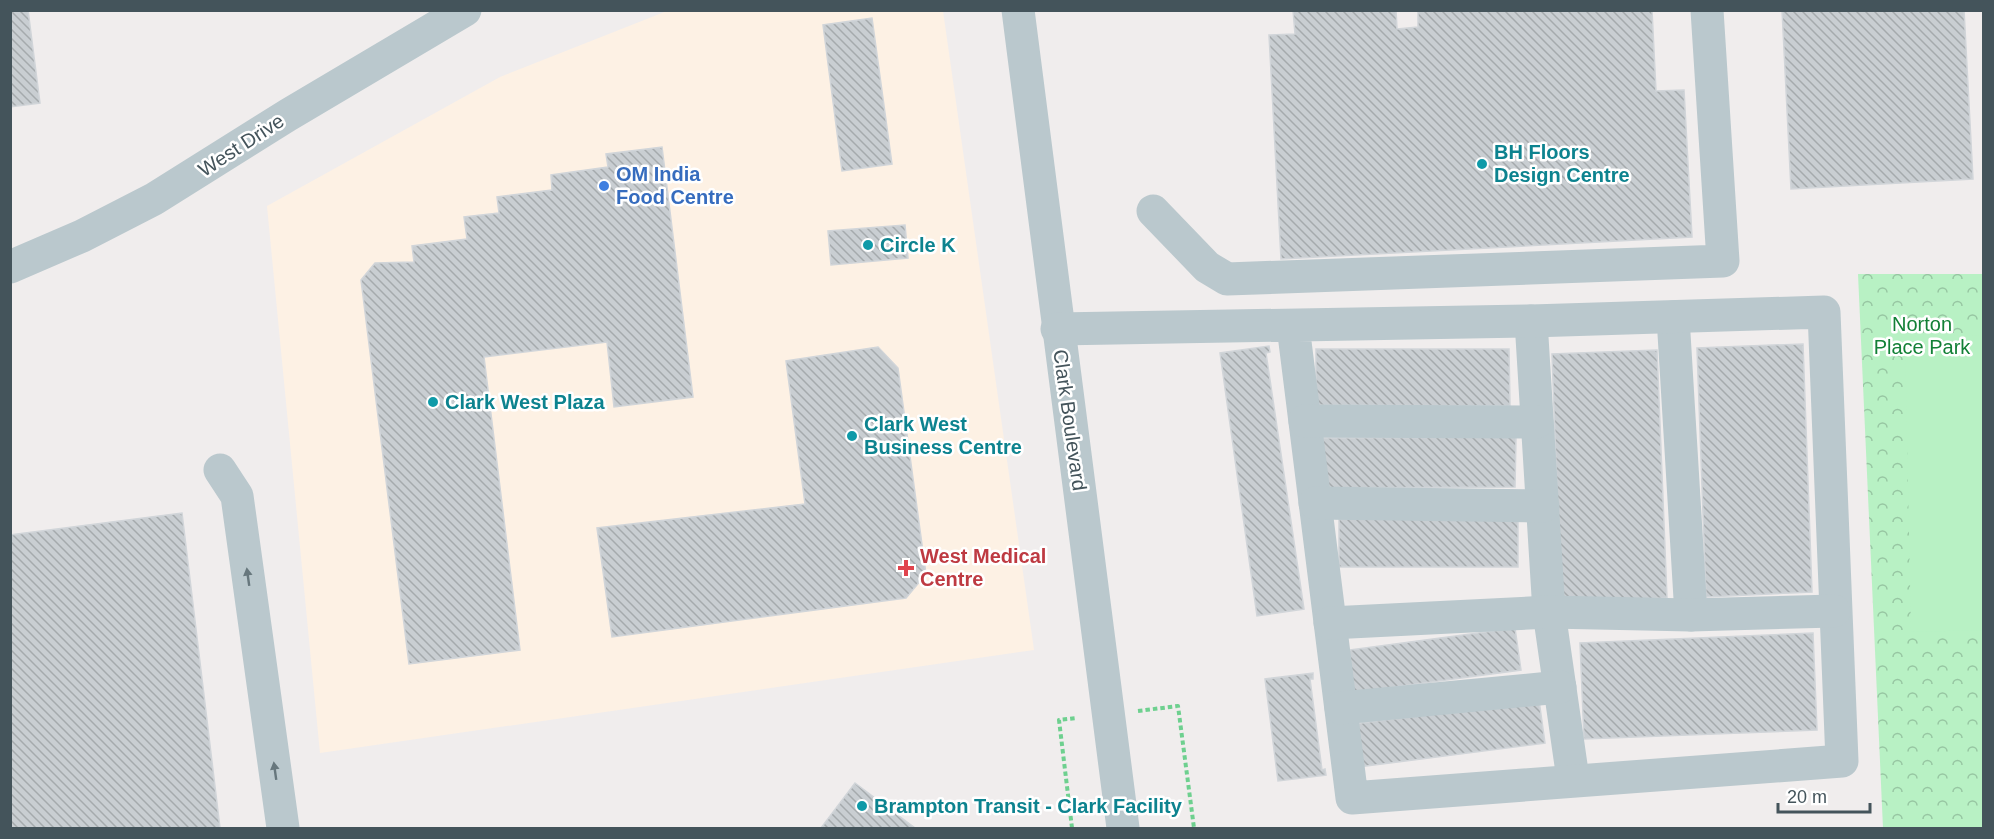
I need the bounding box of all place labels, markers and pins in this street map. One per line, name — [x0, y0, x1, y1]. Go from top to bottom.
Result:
place label: BH Floors Design Centre — [1494, 141, 1630, 186]
marker: BH Floors Design Centre — [1475, 157, 1489, 171]
place label: OM India Food Centre — [616, 163, 734, 208]
marker: OM India Food Centre — [597, 179, 611, 193]
place label: Circle K — [880, 234, 956, 256]
marker: Circle K — [861, 238, 875, 252]
place label: Clark West Plaza — [445, 391, 606, 413]
marker: Clark West Plaza — [426, 395, 440, 409]
place label: Clark West Business Centre — [864, 413, 1022, 458]
marker: Clark West Business Centre — [845, 429, 859, 443]
place label: West Medical Centre — [920, 545, 1046, 590]
marker: West Medical Centre — [897, 559, 915, 577]
place label: Brampton Transit - Clark Facility — [874, 795, 1183, 817]
marker: Brampton Transit - Clark Facility — [855, 799, 869, 813]

